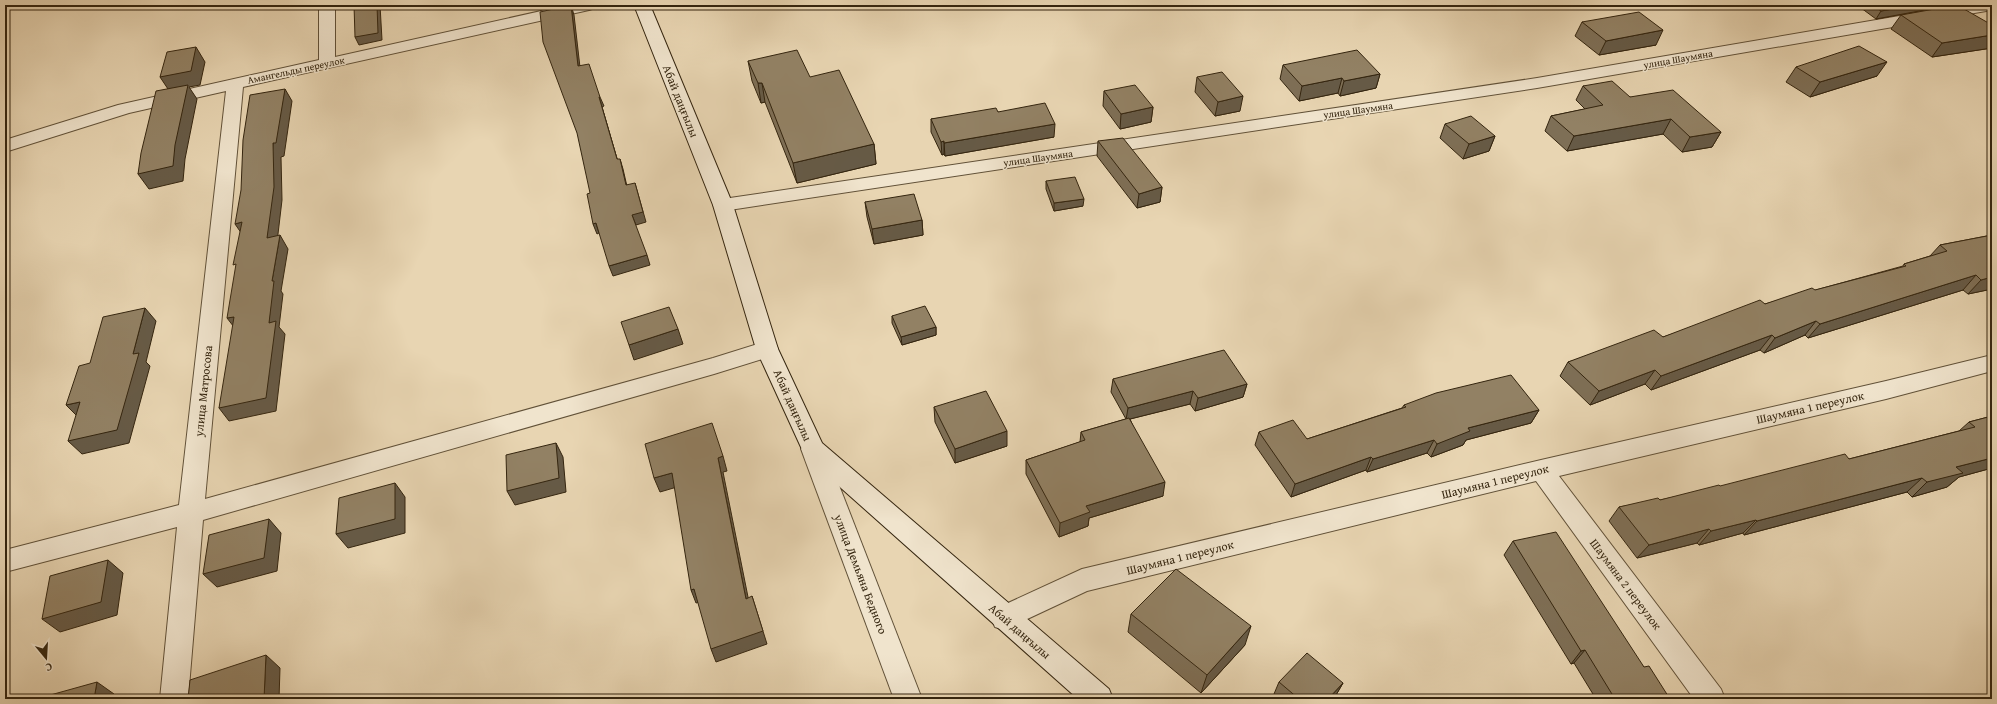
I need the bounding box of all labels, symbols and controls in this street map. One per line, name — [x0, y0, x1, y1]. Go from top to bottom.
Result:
street label: улица Шаумяна — [1641, 45, 1714, 73]
street label: Амангельды переулок — [246, 52, 347, 88]
street label: Абай даңғылы — [659, 62, 703, 140]
street label: улица Шаумяна — [1321, 98, 1394, 122]
street label: улица Шаумяна — [1001, 146, 1074, 170]
street label: улица Матросова — [190, 344, 216, 438]
street label: Абай даңғылы — [770, 366, 817, 444]
street label: Шаумяна 1 переулок — [1755, 386, 1866, 428]
street label: Шаумяна 1 переулок — [1440, 459, 1551, 503]
street label: улица Демьяна Бедного — [830, 511, 892, 636]
street label: Шаумяна 1 переулок — [1125, 535, 1236, 579]
street label: Шаумяна 2 переулок — [1586, 535, 1666, 634]
street label: Абай даңғылы — [985, 599, 1055, 663]
north arrow — [26, 638, 66, 678]
text: С — [44, 659, 55, 676]

